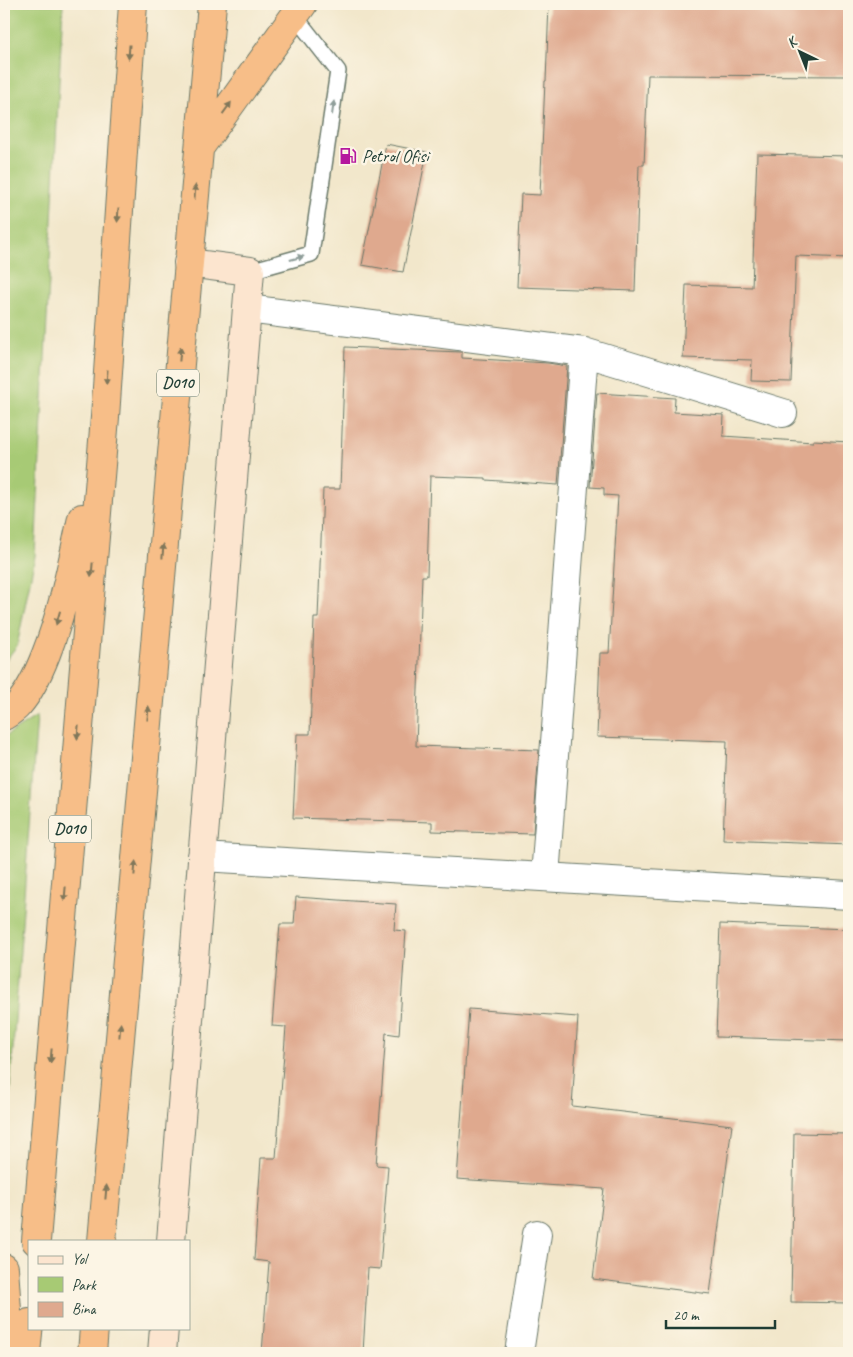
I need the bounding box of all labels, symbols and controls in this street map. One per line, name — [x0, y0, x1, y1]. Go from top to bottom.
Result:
north arrow — [776, 28, 826, 78]
text: K — [783, 32, 802, 52]
one-way arrow — [125, 45, 133, 61]
one-way arrow — [329, 100, 337, 116]
one-way arrow — [222, 101, 232, 115]
place label: Petrol Ofisi — [362, 145, 431, 167]
fuel station icon: Petrol Ofisi — [338, 146, 358, 166]
one-way arrow — [191, 184, 199, 200]
one-way arrow — [114, 207, 122, 223]
one-way arrow — [290, 254, 305, 262]
one-way arrow — [177, 346, 185, 362]
one-way arrow — [103, 369, 111, 385]
road number: D010 — [157, 369, 199, 396]
one-way arrow — [159, 543, 167, 559]
one-way arrow — [88, 562, 96, 578]
one-way arrow — [54, 610, 62, 625]
one-way arrow — [144, 704, 152, 720]
one-way arrow — [74, 724, 82, 740]
road number: D010 — [49, 816, 91, 842]
one-way arrow — [131, 860, 139, 876]
one-way arrow — [60, 886, 68, 902]
one-way arrow — [117, 1022, 125, 1038]
one-way arrow — [47, 1048, 55, 1064]
one-way arrow — [103, 1184, 111, 1200]
legend — [28, 1240, 190, 1330]
text: Yol — [72, 1250, 89, 1269]
text: Park — [72, 1276, 97, 1295]
scale bar — [666, 1297, 774, 1329]
text: Bina — [72, 1300, 97, 1319]
text: 20 m — [673, 1306, 700, 1325]

